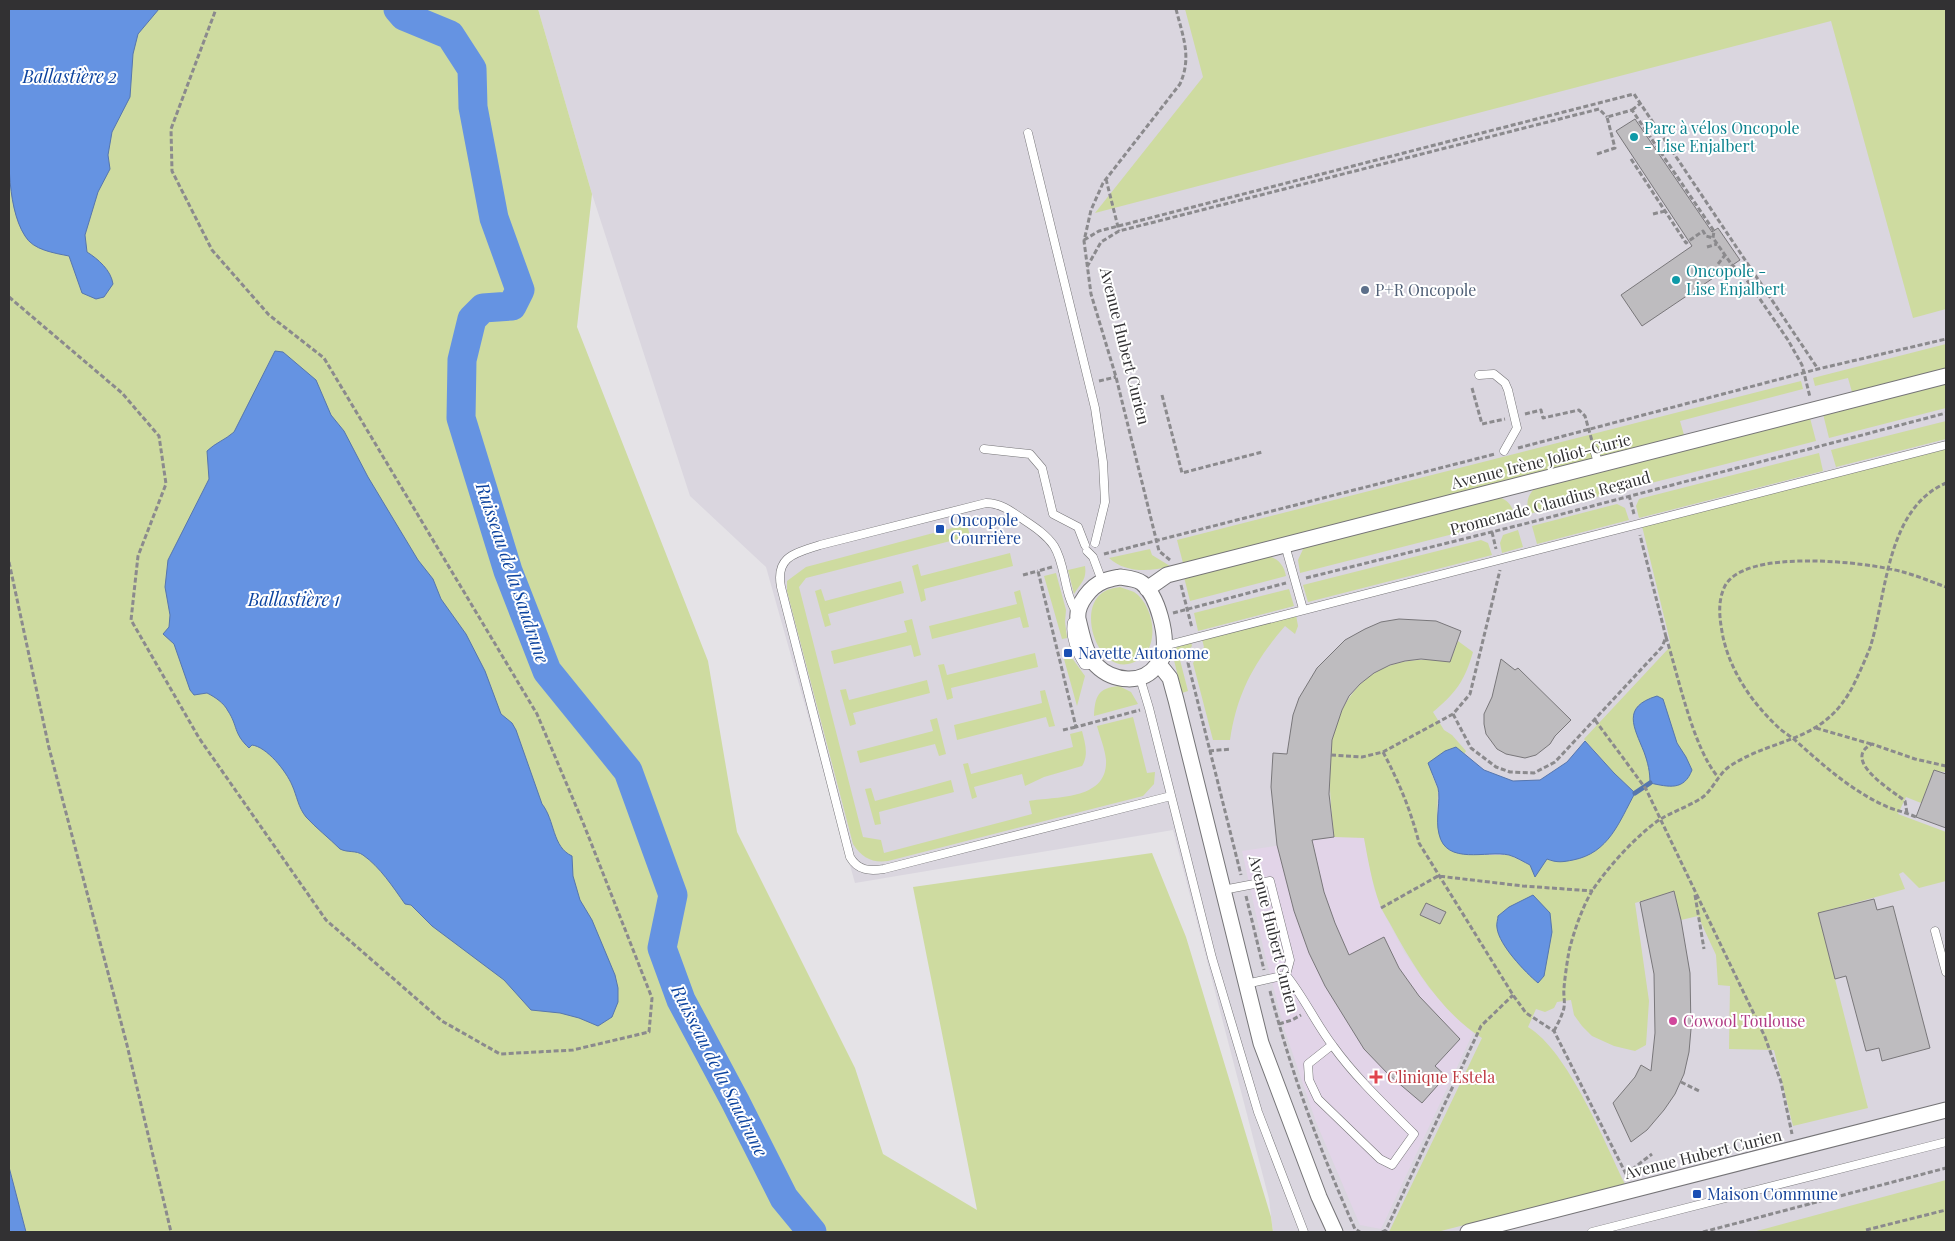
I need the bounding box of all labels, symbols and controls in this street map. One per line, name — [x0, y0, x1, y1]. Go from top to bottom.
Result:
water label: Ballastière 2 — [22, 64, 117, 88]
place label: Parc à vélos Oncopole - Lise Enjalbert — [1644, 117, 1800, 156]
marker: Parc à vélos Oncopole - Lise Enjalbert — [1628, 131, 1640, 143]
place label: Oncopole - Lise Enjalbert — [1686, 260, 1786, 299]
street label: Avenue Hubert Curien — [1096, 264, 1155, 427]
marker: Oncopole - Lise Enjalbert — [1670, 274, 1682, 286]
place label: P+R Oncopole — [1375, 279, 1476, 300]
marker: P+R Oncopole — [1359, 284, 1371, 296]
street label: Avenue Irène Joliot-Curie — [1448, 428, 1633, 493]
street label: Promenade Claudius Regaud — [1447, 466, 1652, 539]
water label: Ruisseau de la Saudrune — [470, 478, 555, 666]
place label: Oncopole Courrière — [950, 509, 1021, 548]
marker: Oncopole Courrière — [934, 523, 946, 535]
water label: Ballastière 1 — [247, 587, 340, 611]
place label: Navette Autonome — [1078, 642, 1209, 663]
marker: Navette Autonome — [1062, 647, 1074, 659]
street label: Avenue Hubert Curien — [1245, 852, 1304, 1015]
water label: Ruisseau de la Saudrune — [666, 980, 774, 1161]
place label: Cowool Toulouse — [1683, 1010, 1805, 1031]
marker: Cowool Toulouse — [1667, 1015, 1679, 1027]
place label: Clinique Estela — [1387, 1066, 1495, 1087]
marker: Clinique Estela — [1369, 1070, 1383, 1084]
street label: Avenue Hubert Curien — [1621, 1124, 1784, 1183]
place label: Maison Commune — [1707, 1183, 1838, 1204]
marker: Maison Commune — [1691, 1188, 1703, 1200]

